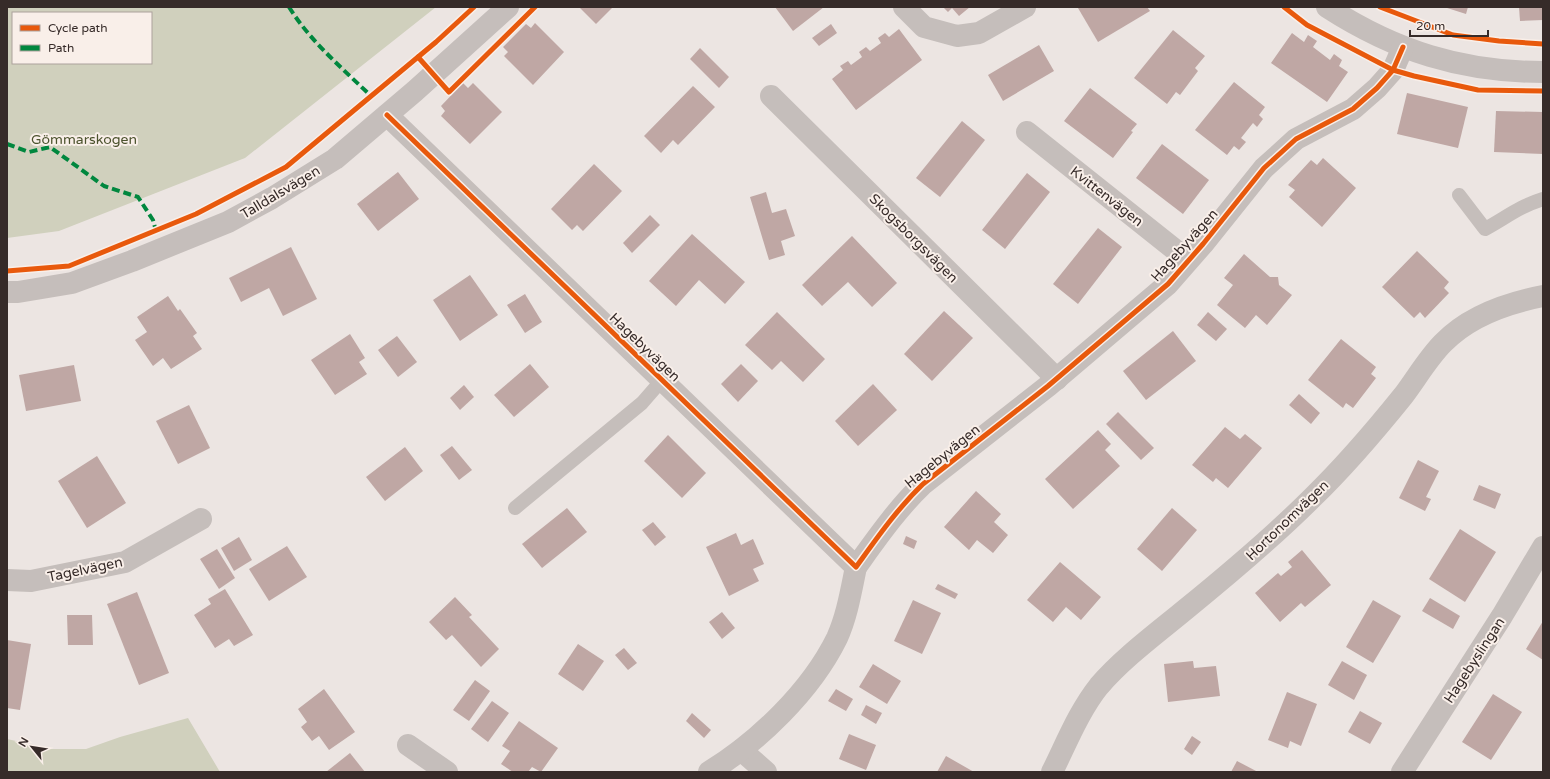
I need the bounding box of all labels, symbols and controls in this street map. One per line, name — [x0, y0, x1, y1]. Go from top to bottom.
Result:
legend — [12, 12, 152, 64]
scale bar — [1410, 12, 1488, 38]
text: 20 m — [1416, 19, 1445, 33]
text: Cycle path — [48, 21, 107, 35]
text: Path — [48, 41, 74, 55]
park label: Gömmarskogen — [31, 131, 137, 148]
street label: Talldalsvägen — [237, 162, 323, 223]
street label: Kvittenvägen — [1067, 163, 1146, 230]
street label: Skogsborgsvägen — [866, 190, 962, 286]
street label: Hagebyvägen — [1147, 205, 1221, 285]
street label: Hagebyvägen — [606, 309, 684, 385]
street label: Hagebyvägen — [901, 421, 983, 492]
street label: Hortonomvägen — [1243, 477, 1332, 564]
street label: Tagelvägen — [46, 553, 124, 586]
street label: Hagebyslingan — [1440, 614, 1508, 706]
north arrow — [12, 727, 52, 767]
text: N — [16, 735, 32, 749]

